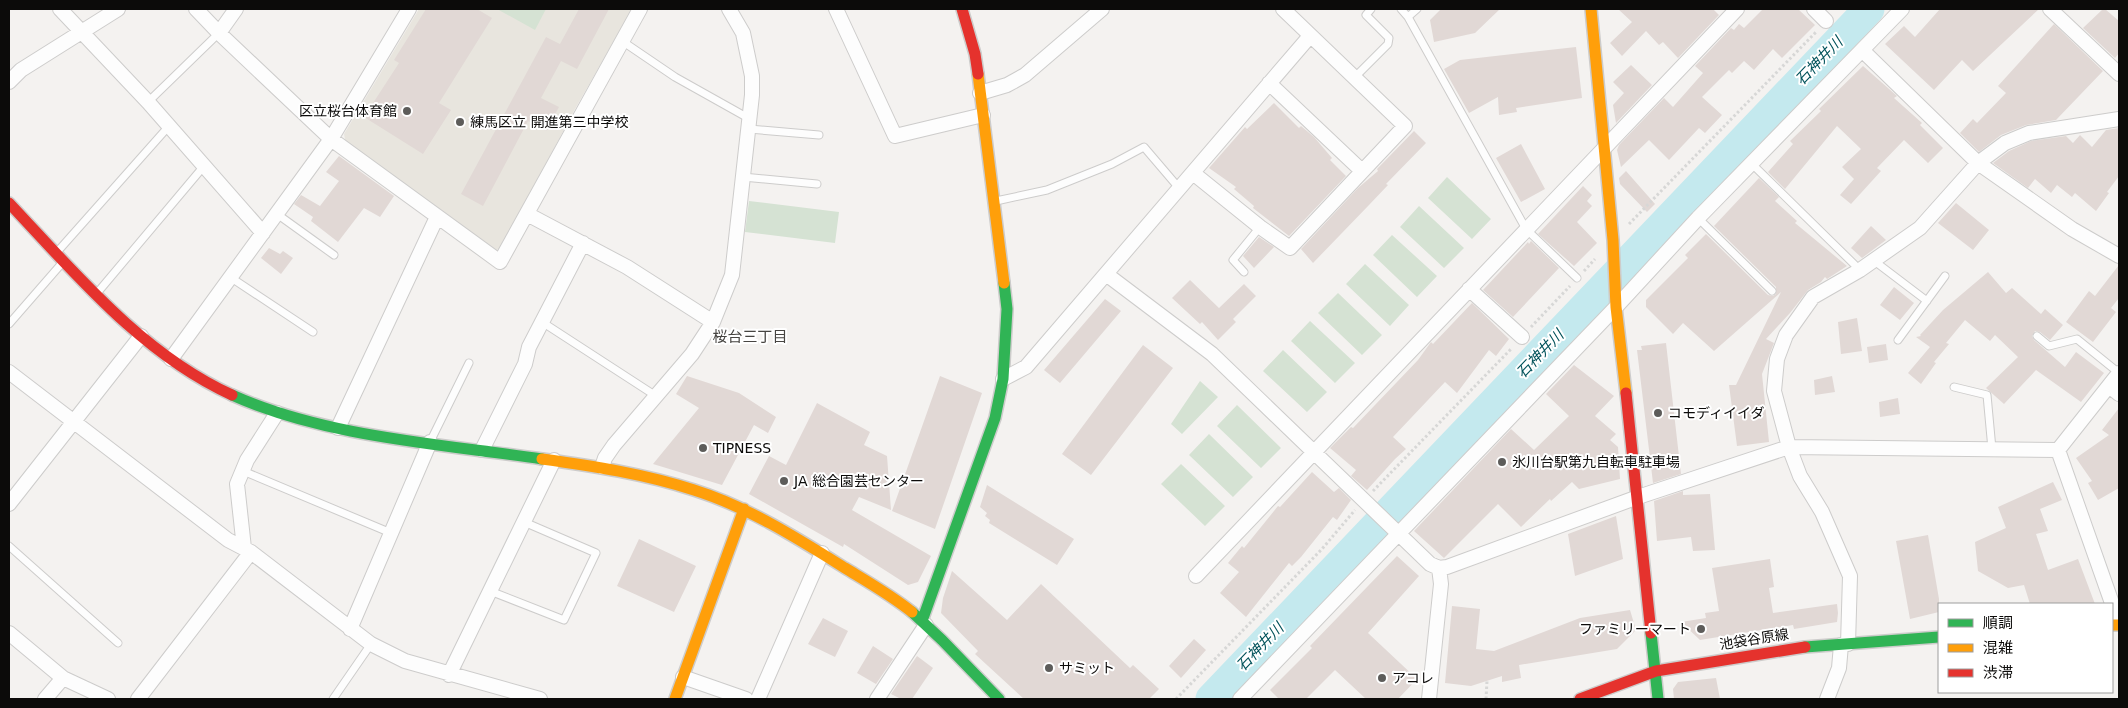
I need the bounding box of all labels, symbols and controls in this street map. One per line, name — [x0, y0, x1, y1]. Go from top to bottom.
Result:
water label: 石神井川 — [1792, 32, 1848, 89]
place label: 区立桜台体育館 — [299, 103, 397, 119]
marker: 区立桜台体育館 — [401, 105, 413, 117]
place label: 練馬区立 開進第三中学校 — [470, 114, 628, 130]
marker: 練馬区立 開進第三中学校 — [454, 116, 466, 128]
water label: 石神井川 — [1513, 325, 1569, 382]
district label: 桜台三丁目 — [712, 328, 788, 346]
place label: コモディイイダ — [1668, 405, 1764, 421]
marker: コモディイイダ — [1652, 407, 1664, 419]
place label: TIPNESS — [712, 440, 771, 456]
marker: TIPNESS — [697, 442, 709, 454]
place label: 氷川台駅第九自転車駐車場 — [1512, 454, 1680, 470]
marker: 氷川台駅第九自転車駐車場 — [1496, 456, 1508, 468]
place label: JA 総合園芸センター — [793, 473, 924, 489]
marker: JA 総合園芸センター — [778, 475, 790, 487]
legend — [1938, 603, 2113, 693]
text: 順調 — [1983, 614, 2013, 632]
water label: 石神井川 — [1233, 618, 1289, 675]
place label: ファミリーマート — [1579, 621, 1691, 637]
marker: ファミリーマート — [1695, 623, 1707, 635]
street label: 池袋谷原線 — [1718, 626, 1790, 652]
text: 混雑 — [1983, 639, 2013, 657]
place label: サミット — [1059, 660, 1115, 676]
marker: サミット — [1043, 662, 1055, 674]
text: 渋滞 — [1983, 664, 2013, 682]
place label: アコレ — [1392, 670, 1434, 686]
marker: アコレ — [1376, 672, 1388, 684]

